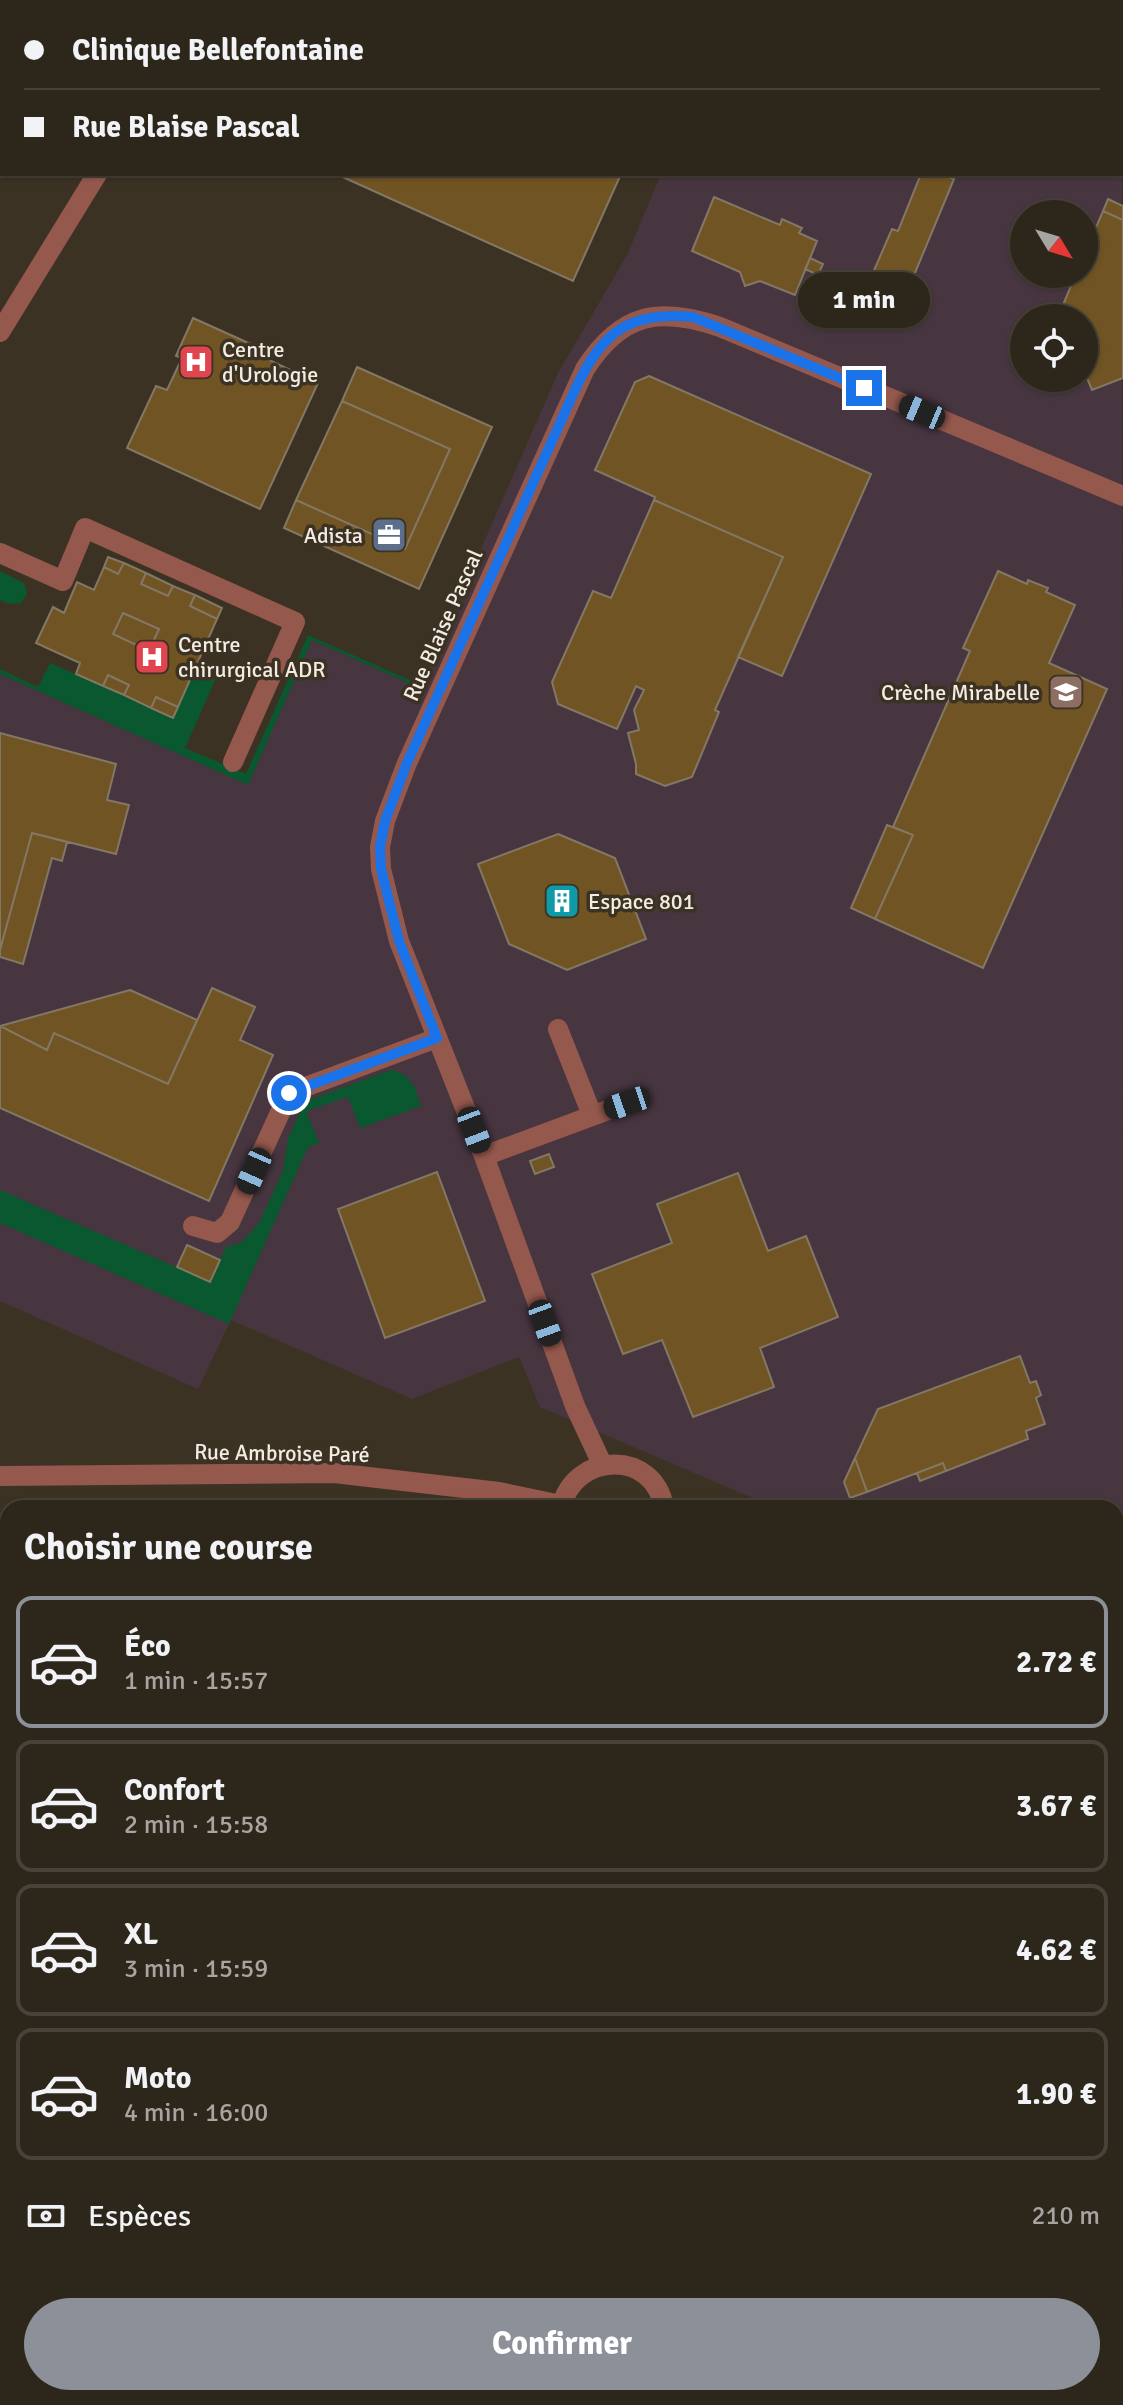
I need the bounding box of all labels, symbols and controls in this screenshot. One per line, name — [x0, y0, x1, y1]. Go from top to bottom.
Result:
text: Clinique Bellefontaine — [72, 32, 364, 69]
text: Rue Blaise Pascal — [72, 109, 300, 146]
north arrow — [1010, 200, 1098, 288]
map controls — [1010, 200, 1098, 392]
callout: 1 min — [798, 272, 930, 328]
text: 1 min — [833, 284, 895, 316]
button: locate — [1010, 304, 1098, 392]
place label: Centre d'Urologie — [222, 336, 318, 388]
hospital icon: Centre d'Urologie — [177, 343, 215, 381]
route end — [846, 370, 882, 406]
car — [895, 392, 949, 432]
office icon: Adista — [370, 516, 408, 554]
place label: Adista — [304, 522, 363, 549]
street label: Rue Blaise Pascal — [397, 545, 489, 705]
place label: Centre chirurgical ADR — [178, 631, 326, 683]
hospital icon: Centre chirurgical ADR — [133, 638, 171, 676]
school or university icon: Crèche Mirabelle — [1047, 673, 1085, 711]
place label: Crèche Mirabelle — [881, 679, 1040, 706]
building icon: Espace 801 — [543, 882, 581, 920]
place label: Espace 801 — [588, 888, 695, 915]
route start — [271, 1075, 307, 1111]
car — [600, 1084, 654, 1122]
car — [454, 1103, 494, 1157]
car — [233, 1144, 275, 1198]
car — [526, 1296, 564, 1350]
street label: Rue Ambroise Paré — [194, 1438, 370, 1468]
text: Choisir une course — [24, 1525, 313, 1570]
icon: car — [28, 1626, 100, 1698]
text: Éco — [124, 1628, 171, 1665]
text: 2.72 € — [1016, 1644, 1096, 1681]
text: 1 min · 15:57 — [124, 1665, 268, 1697]
icon: car — [28, 1770, 100, 1842]
text: Confort — [124, 1772, 225, 1809]
text: 3.67 € — [1016, 1788, 1096, 1825]
text: 2 min · 15:58 — [124, 1809, 268, 1841]
icon: car — [28, 1914, 100, 1986]
text: XL — [124, 1916, 158, 1953]
text: 4.62 € — [1016, 1932, 1096, 1969]
text: 3 min · 15:59 — [124, 1953, 268, 1985]
icon: car — [28, 2058, 100, 2130]
text: Moto — [124, 2060, 191, 2097]
text: 1.90 € — [1016, 2076, 1096, 2113]
text: 4 min · 16:00 — [124, 2097, 268, 2129]
icon: cash — [24, 2194, 68, 2238]
text: Espèces — [88, 2198, 191, 2235]
text: 210 m — [1031, 2200, 1100, 2232]
button: Confirmer — [24, 2298, 1100, 2390]

